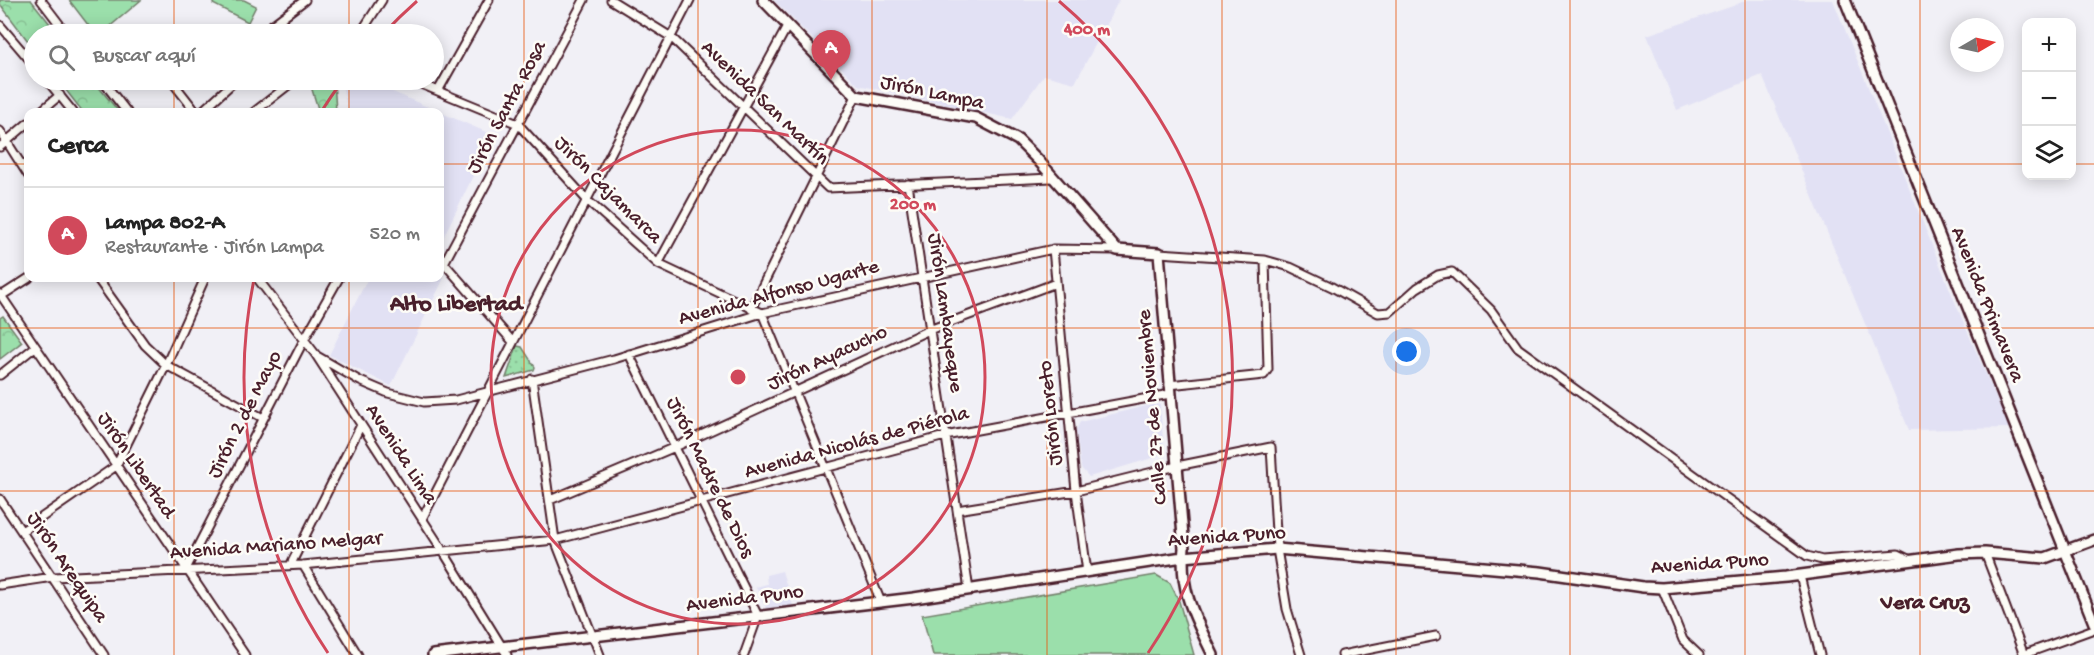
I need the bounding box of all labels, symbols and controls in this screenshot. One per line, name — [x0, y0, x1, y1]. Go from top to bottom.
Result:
north arrow — [1950, 18, 2004, 72]
map controls — [2022, 18, 2076, 180]
button: + — [2022, 18, 2076, 72]
text: 400 m — [1063, 20, 1110, 41]
search box — [24, 24, 444, 90]
pin: A — [812, 31, 850, 80]
street label: Jirón Santa Rosa — [462, 36, 554, 179]
street label: Avenida San Martín — [694, 36, 834, 172]
icon: search — [45, 41, 78, 74]
text: Buscar aquí — [93, 44, 196, 70]
street label: Jirón Lampa — [878, 71, 987, 117]
button: − — [2022, 72, 2076, 126]
button: layers — [2022, 126, 2076, 180]
text: Cerca — [48, 132, 108, 163]
street label: Jirón Cajamarca — [548, 132, 667, 251]
text: 200 m — [890, 195, 936, 216]
text: Lampa 802-A — [105, 211, 224, 237]
text: A — [62, 224, 73, 247]
text: 520 m — [369, 224, 420, 247]
street label: Avenida Primavera — [1943, 224, 2029, 388]
street label: Jirón Lambayeque — [920, 232, 968, 395]
text: Restaurante · Jirón Lampa — [105, 237, 324, 260]
street label: Avenida Alfonso Ugarte — [676, 255, 883, 333]
district label: Alto Libertad — [389, 291, 525, 320]
street label: Calle 27 de Noviembre — [1133, 307, 1175, 506]
street label: Jirón Ayacucho — [764, 320, 892, 398]
your location — [1392, 337, 1421, 366]
street label: Jirón 2 de Mayo — [203, 347, 289, 483]
street label: Jirón Loreto — [1034, 359, 1070, 467]
centre of rings — [728, 367, 748, 387]
street label: Jirón Madre de Dios — [659, 394, 759, 564]
street label: Avenida Lima — [358, 400, 442, 511]
street label: Avenida Nicolás de Piérola — [742, 402, 973, 486]
street label: Jirón Libertad — [90, 408, 181, 525]
street label: Jirón Arequipa — [20, 508, 113, 629]
street label: Avenida Puno — [1167, 521, 1287, 555]
street label: Avenida Mariano Melgar — [169, 527, 385, 567]
street label: Avenida Puno — [1650, 548, 1770, 582]
street label: Avenida Puno — [685, 580, 805, 620]
district label: Vera Cruz — [1880, 591, 1971, 617]

